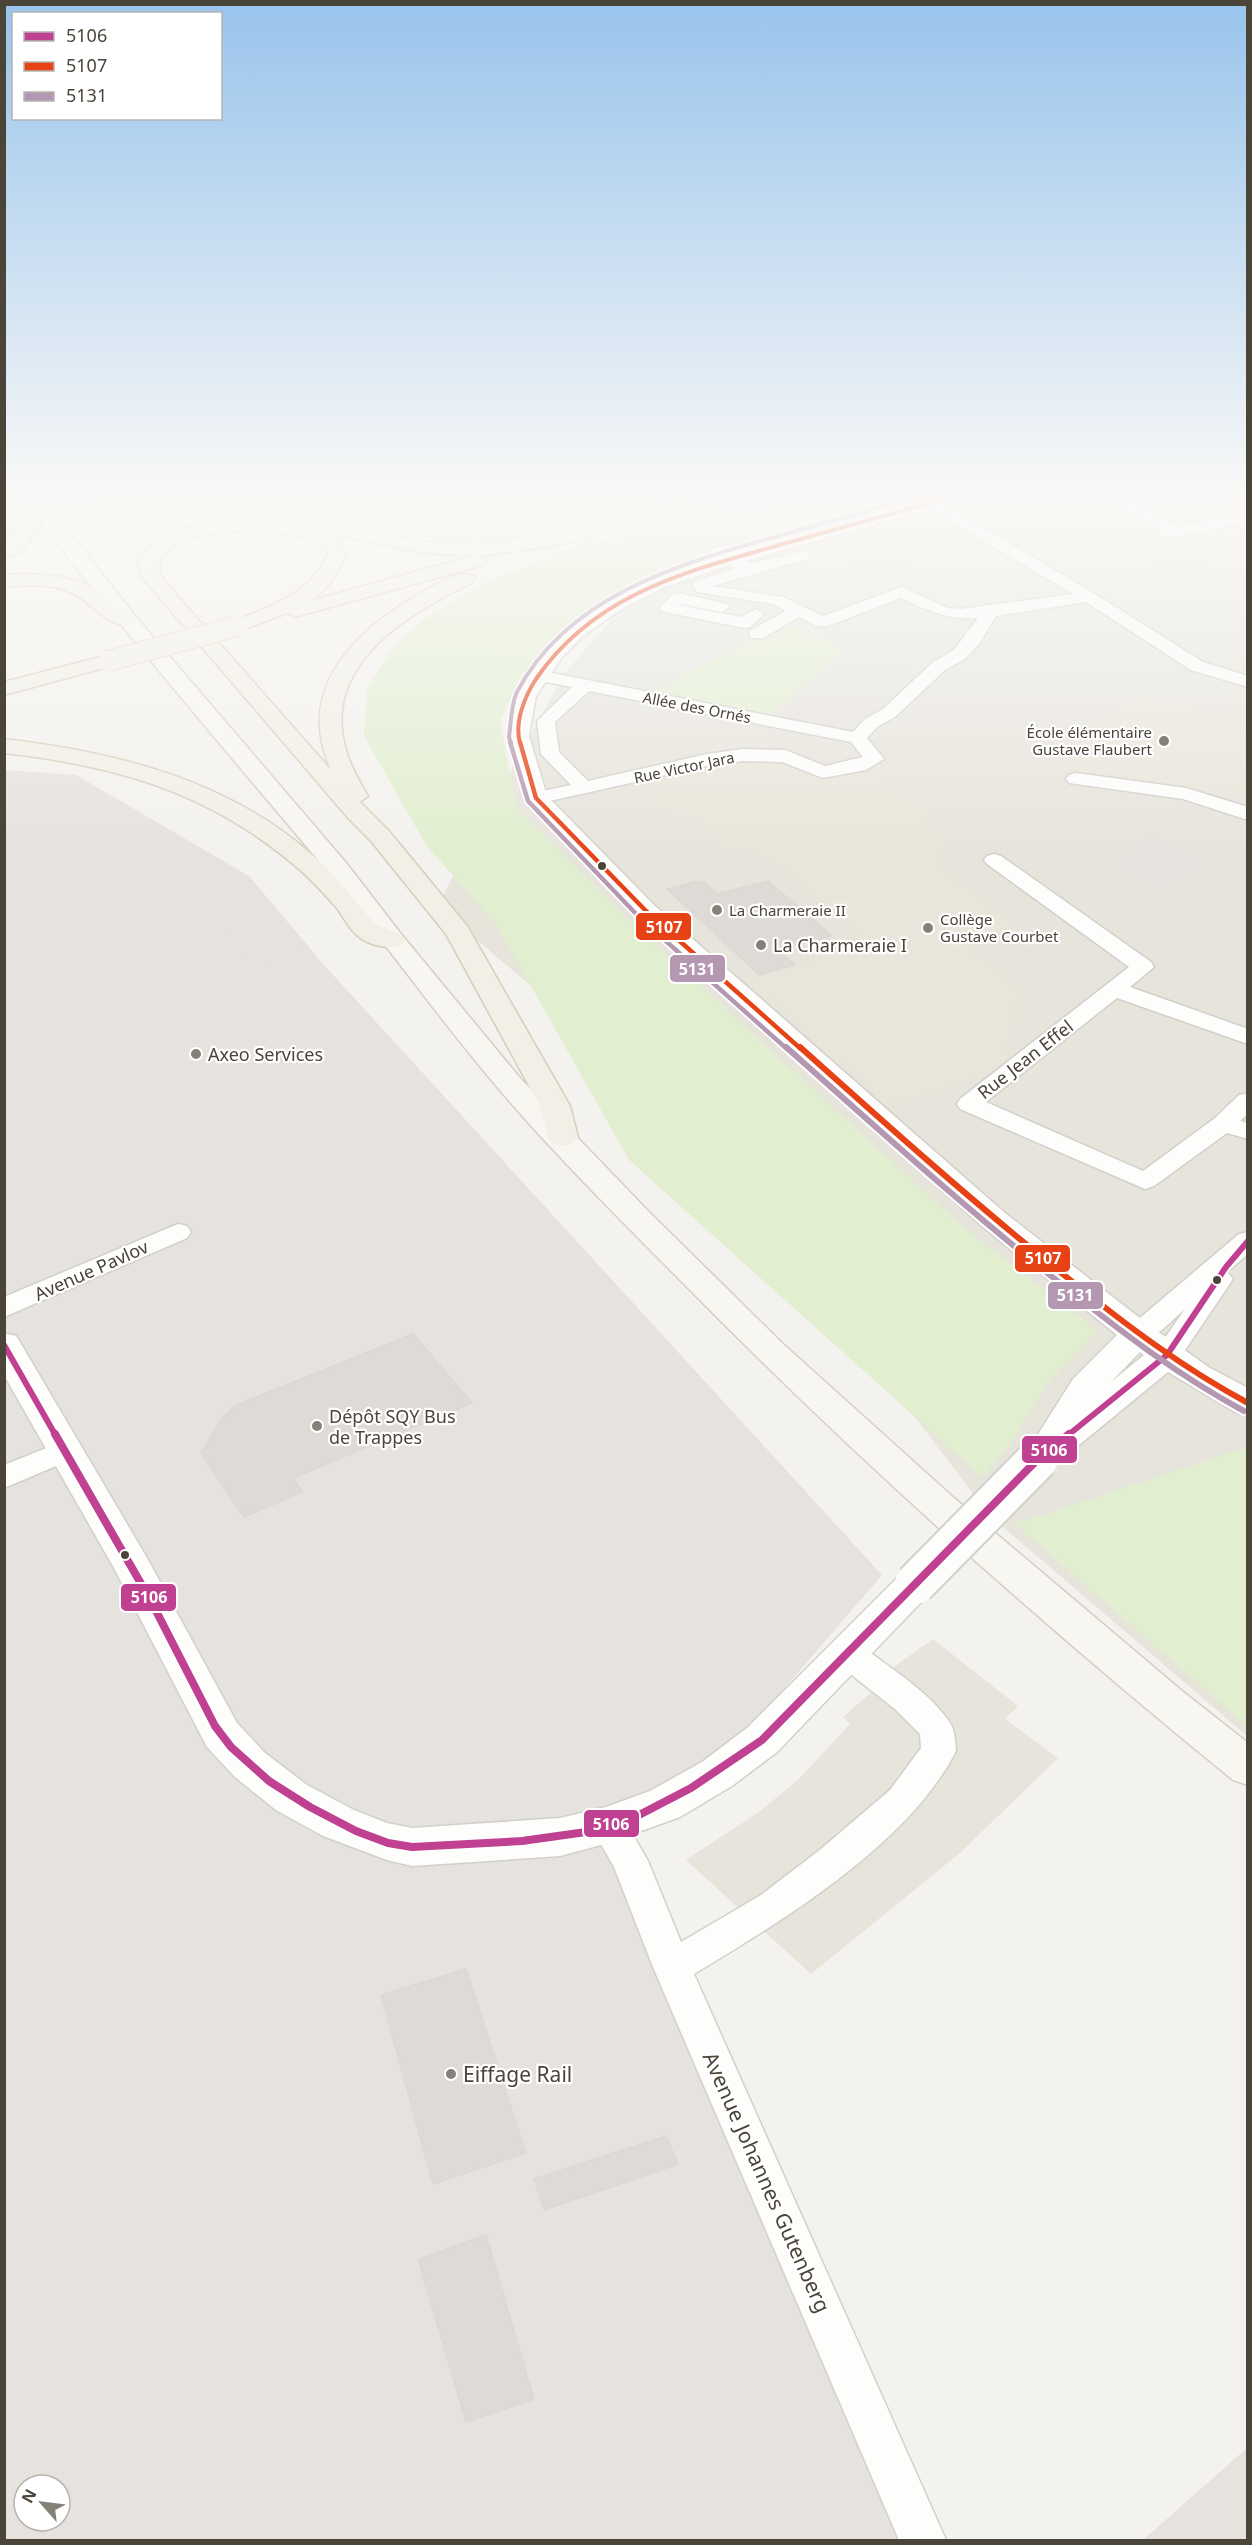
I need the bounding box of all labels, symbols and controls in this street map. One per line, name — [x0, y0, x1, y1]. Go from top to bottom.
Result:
legend — [12, 12, 222, 120]
text: 5106 — [66, 23, 107, 47]
text: 5107 — [66, 53, 107, 77]
text: 5131 — [66, 83, 107, 107]
street label: Allée des Ornés — [641, 687, 753, 727]
place label: École élémentaire Gustave Flaubert — [1027, 722, 1153, 759]
marker: École élémentaire Gustave Flaubert — [1157, 734, 1171, 748]
street label: Rue Victor Jara — [632, 747, 736, 787]
unlabelled marker — [596, 860, 608, 872]
place label: La Charmeraie II — [729, 900, 846, 920]
marker: La Charmeraie II — [710, 903, 724, 917]
place label: Collège Gustave Courbet — [940, 909, 1059, 946]
line badge: 5107 — [635, 912, 692, 941]
text: 5107 — [646, 916, 682, 938]
marker: Collège Gustave Courbet — [921, 921, 935, 935]
place label: La Charmeraie I — [773, 933, 907, 957]
marker: La Charmeraie I — [754, 938, 768, 952]
line badge: 5131 — [669, 954, 726, 983]
text: 5131 — [679, 958, 715, 980]
street label: Rue Jean Effel — [972, 1014, 1078, 1104]
place label: Axeo Services — [208, 1042, 323, 1066]
marker: Axeo Services — [189, 1047, 203, 1061]
street label: Avenue Pavlov — [30, 1234, 153, 1306]
line badge: 5107 — [1014, 1244, 1071, 1273]
text: 5107 — [1025, 1247, 1061, 1269]
unlabelled marker — [1211, 1274, 1223, 1286]
line badge: 5131 — [1047, 1281, 1104, 1310]
text: 5131 — [1057, 1284, 1093, 1306]
place label: Dépôt SQY Bus de Trappes — [329, 1404, 456, 1449]
marker: Dépôt SQY Bus de Trappes — [310, 1419, 324, 1433]
line badge: 5106 — [1021, 1435, 1078, 1464]
text: 5106 — [1031, 1439, 1067, 1461]
unlabelled marker — [119, 1549, 131, 1561]
line badge: 5106 — [120, 1583, 177, 1612]
text: 5106 — [131, 1586, 167, 1608]
line badge: 5106 — [583, 1809, 640, 1838]
text: 5106 — [593, 1813, 629, 1835]
street label: Avenue Johannes Gutenberg — [697, 2047, 837, 2317]
place label: Eiffage Rail — [463, 2060, 572, 2088]
marker: Eiffage Rail — [444, 2067, 458, 2081]
north arrow — [12, 2473, 72, 2533]
text: N — [16, 2485, 42, 2507]

